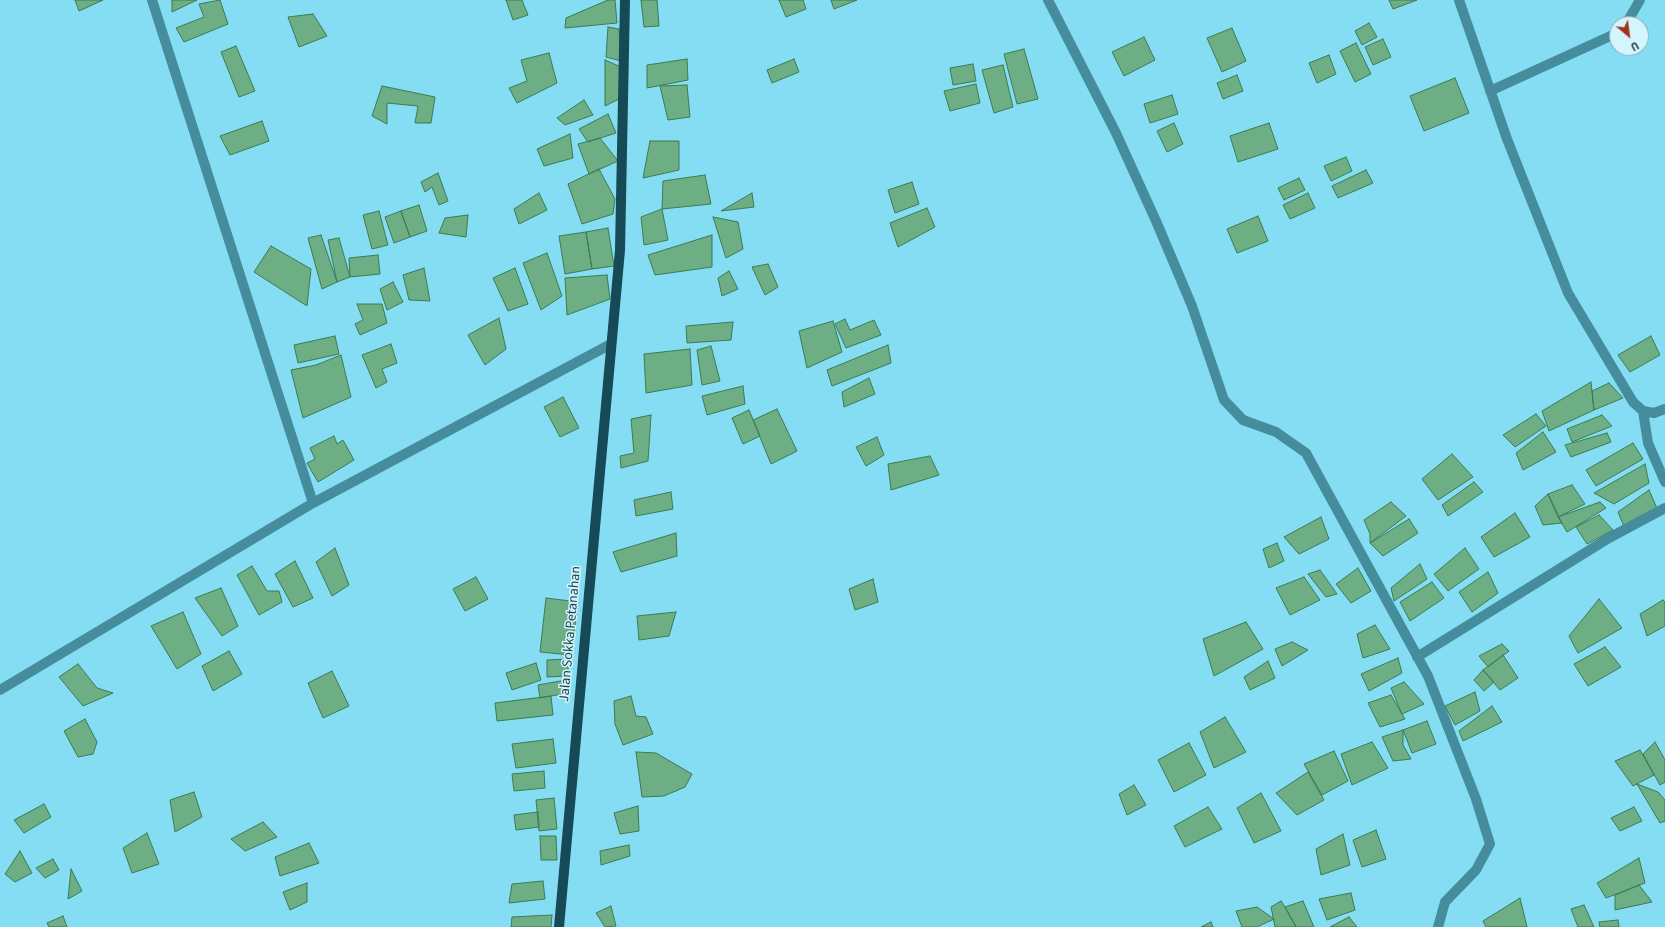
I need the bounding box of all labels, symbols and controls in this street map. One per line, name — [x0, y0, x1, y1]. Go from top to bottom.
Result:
north arrow — [1609, 16, 1649, 56]
text: U — [1628, 38, 1641, 54]
street label: Jalan Sokka Petanahan — [557, 565, 585, 703]

